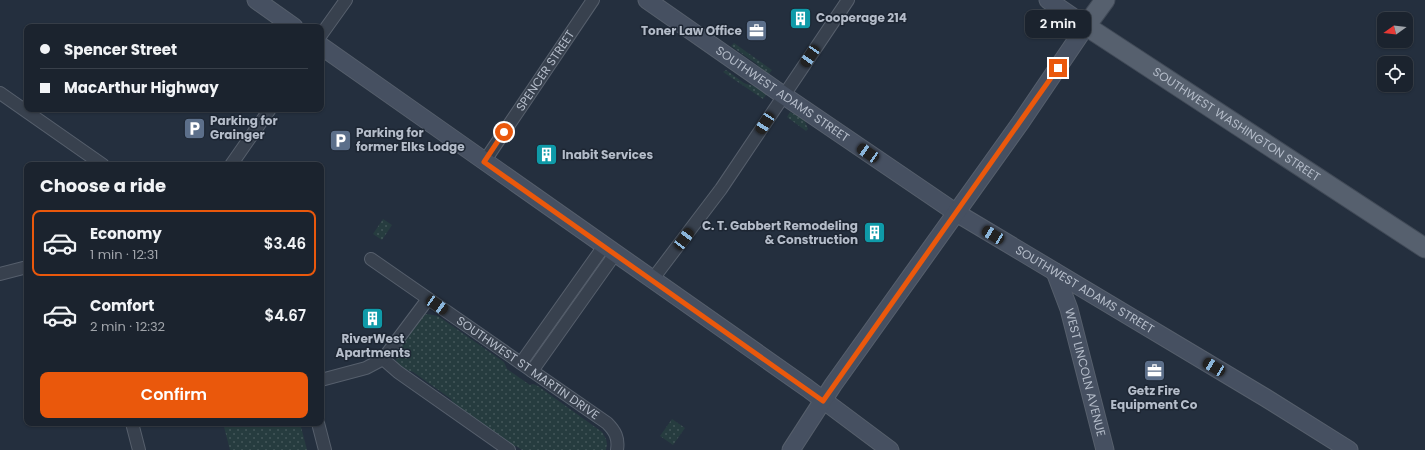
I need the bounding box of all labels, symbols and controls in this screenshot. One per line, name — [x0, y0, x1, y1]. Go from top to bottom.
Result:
building icon: Cooperage 214 — [787, 5, 813, 31]
place label: Cooperage 214 — [816, 9, 907, 26]
callout: 2 min — [1025, 10, 1091, 38]
north arrow — [1377, 12, 1413, 48]
map controls — [1377, 12, 1413, 92]
text: 2 min — [1040, 14, 1076, 33]
office icon: Toner Law Office — [744, 18, 770, 44]
place label: Toner Law Office — [641, 22, 743, 39]
street label: SPENCER STREET — [512, 26, 579, 114]
text: Spencer Street — [64, 39, 177, 60]
street label: SOUTHWEST ADAMS STREET — [713, 42, 853, 146]
car — [798, 43, 822, 69]
button: locate — [1377, 56, 1413, 92]
route end — [1049, 59, 1067, 77]
street label: SOUTHWEST WASHINGTON STREET — [1150, 63, 1324, 185]
text: MacArthur Highway — [64, 77, 219, 98]
car — [753, 110, 777, 136]
place label: Parking for Grainger — [210, 112, 278, 143]
parking icon: Parking for Grainger — [182, 115, 208, 141]
route start — [495, 123, 513, 141]
place label: Parking for former Elks Lodge — [356, 124, 465, 155]
parking icon: Parking for former Elks Lodge — [327, 127, 353, 153]
car — [855, 141, 881, 165]
building icon: Inabit Services — [534, 142, 560, 168]
place label: Inabit Services — [562, 146, 653, 163]
text: Choose a ride — [40, 173, 166, 198]
place label: C. T. Gabbert Remodeling & Construction — [702, 217, 858, 248]
building icon: C. T. Gabbert Remodeling & Construction — [861, 220, 887, 246]
text: Economy — [90, 223, 162, 244]
car — [980, 224, 1006, 246]
icon: car — [42, 225, 78, 261]
car — [672, 226, 696, 252]
text: $3.46 — [264, 233, 306, 254]
street label: SOUTHWEST ADAMS STREET — [1012, 241, 1158, 337]
text: 1 min · 12:31 — [90, 245, 158, 264]
car — [424, 293, 450, 317]
text: Comfort — [90, 295, 154, 316]
icon: car — [42, 297, 78, 333]
text: $4.67 — [265, 305, 306, 326]
building icon: RiverWest Apartments — [360, 305, 386, 331]
street label: WEST LINCOLN AVENUE — [1061, 306, 1110, 438]
street label: SOUTHWEST ST MARTIN DRIVE — [453, 312, 603, 423]
text: 2 min · 12:32 — [90, 317, 165, 336]
place label: RiverWest Apartments — [336, 330, 411, 361]
car — [1201, 356, 1227, 378]
office icon: Getz Fire Equipment Co — [1141, 357, 1167, 383]
button: Confirm — [40, 372, 308, 418]
place label: Getz Fire Equipment Co — [1111, 382, 1198, 413]

